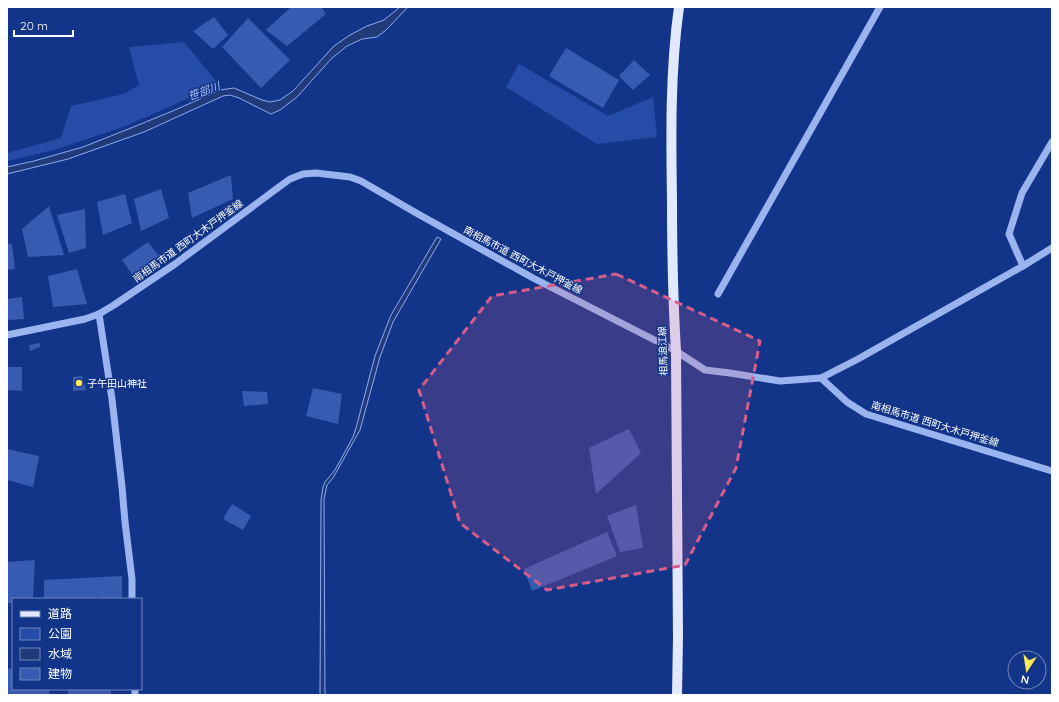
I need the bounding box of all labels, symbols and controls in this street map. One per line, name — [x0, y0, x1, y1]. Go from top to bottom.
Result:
scale bar — [14, 12, 73, 38]
text: 20 m — [20, 18, 48, 33]
water label: 笹部川 — [186, 78, 223, 103]
street label: 南相馬市道 西町大木戸押釜線 — [130, 197, 246, 285]
street label: 南相馬市道 西町大木戸押釜線 — [461, 223, 585, 297]
street label: 相馬浪江線 — [656, 326, 670, 376]
place label: 子午田山神社 — [87, 377, 147, 390]
marker: 子午田山神社 — [74, 378, 84, 388]
street label: 南相馬市道 西町大木戸押釜線 — [870, 398, 1000, 450]
legend — [12, 598, 142, 690]
text: 道路 — [48, 606, 72, 621]
text: 公園 — [48, 626, 72, 641]
text: 水域 — [48, 646, 72, 661]
north arrow — [1007, 650, 1047, 690]
text: 建物 — [48, 666, 72, 681]
text: N — [1020, 672, 1030, 687]

